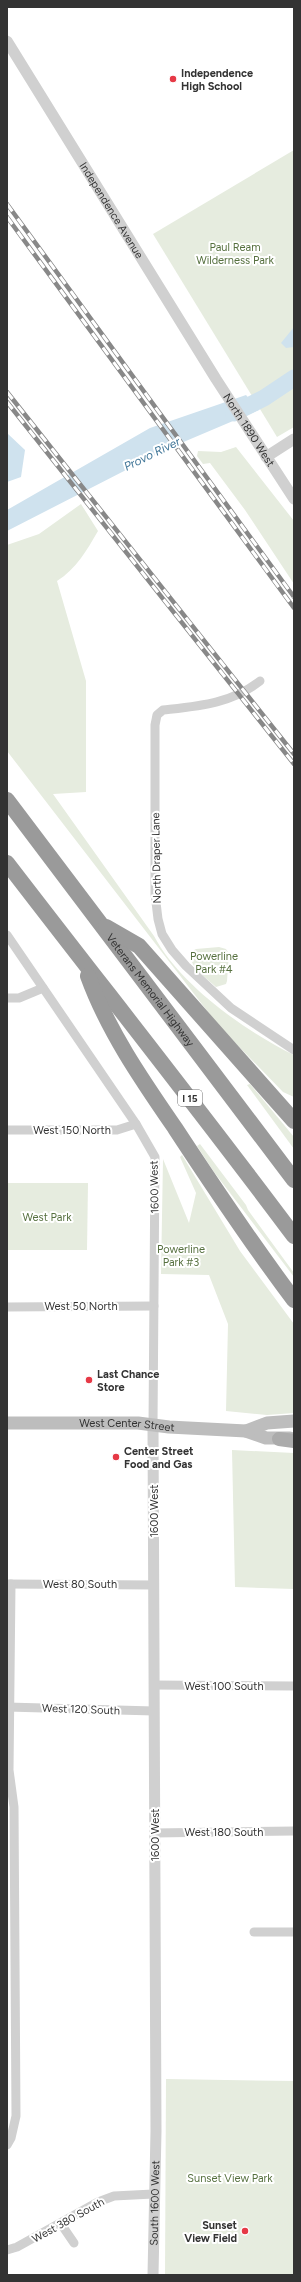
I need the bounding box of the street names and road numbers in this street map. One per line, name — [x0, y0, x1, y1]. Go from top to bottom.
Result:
street label: Independence Avenue — [77, 160, 146, 261]
street label: North 1890 West — [220, 391, 277, 469]
street label: North Draper Lane — [149, 812, 164, 904]
street label: Veterans Memorial Highway — [103, 931, 197, 1049]
road number: I 15 — [178, 1090, 202, 1106]
street label: West 150 North — [33, 1124, 111, 1137]
street label: 1600 West — [148, 1160, 161, 1214]
street label: West 50 North — [44, 1300, 118, 1313]
street label: West Center Street — [79, 1417, 175, 1434]
street label: 1600 West — [148, 1485, 161, 1538]
street label: West 80 South — [43, 1578, 117, 1591]
street label: West 100 South — [184, 1680, 264, 1693]
street label: West 120 South — [42, 1702, 120, 1717]
street label: 1600 West — [149, 1809, 162, 1862]
street label: West 180 South — [185, 1826, 263, 1839]
street label: South 1600 West — [148, 2160, 162, 2246]
street label: West 380 South — [30, 2195, 106, 2246]

